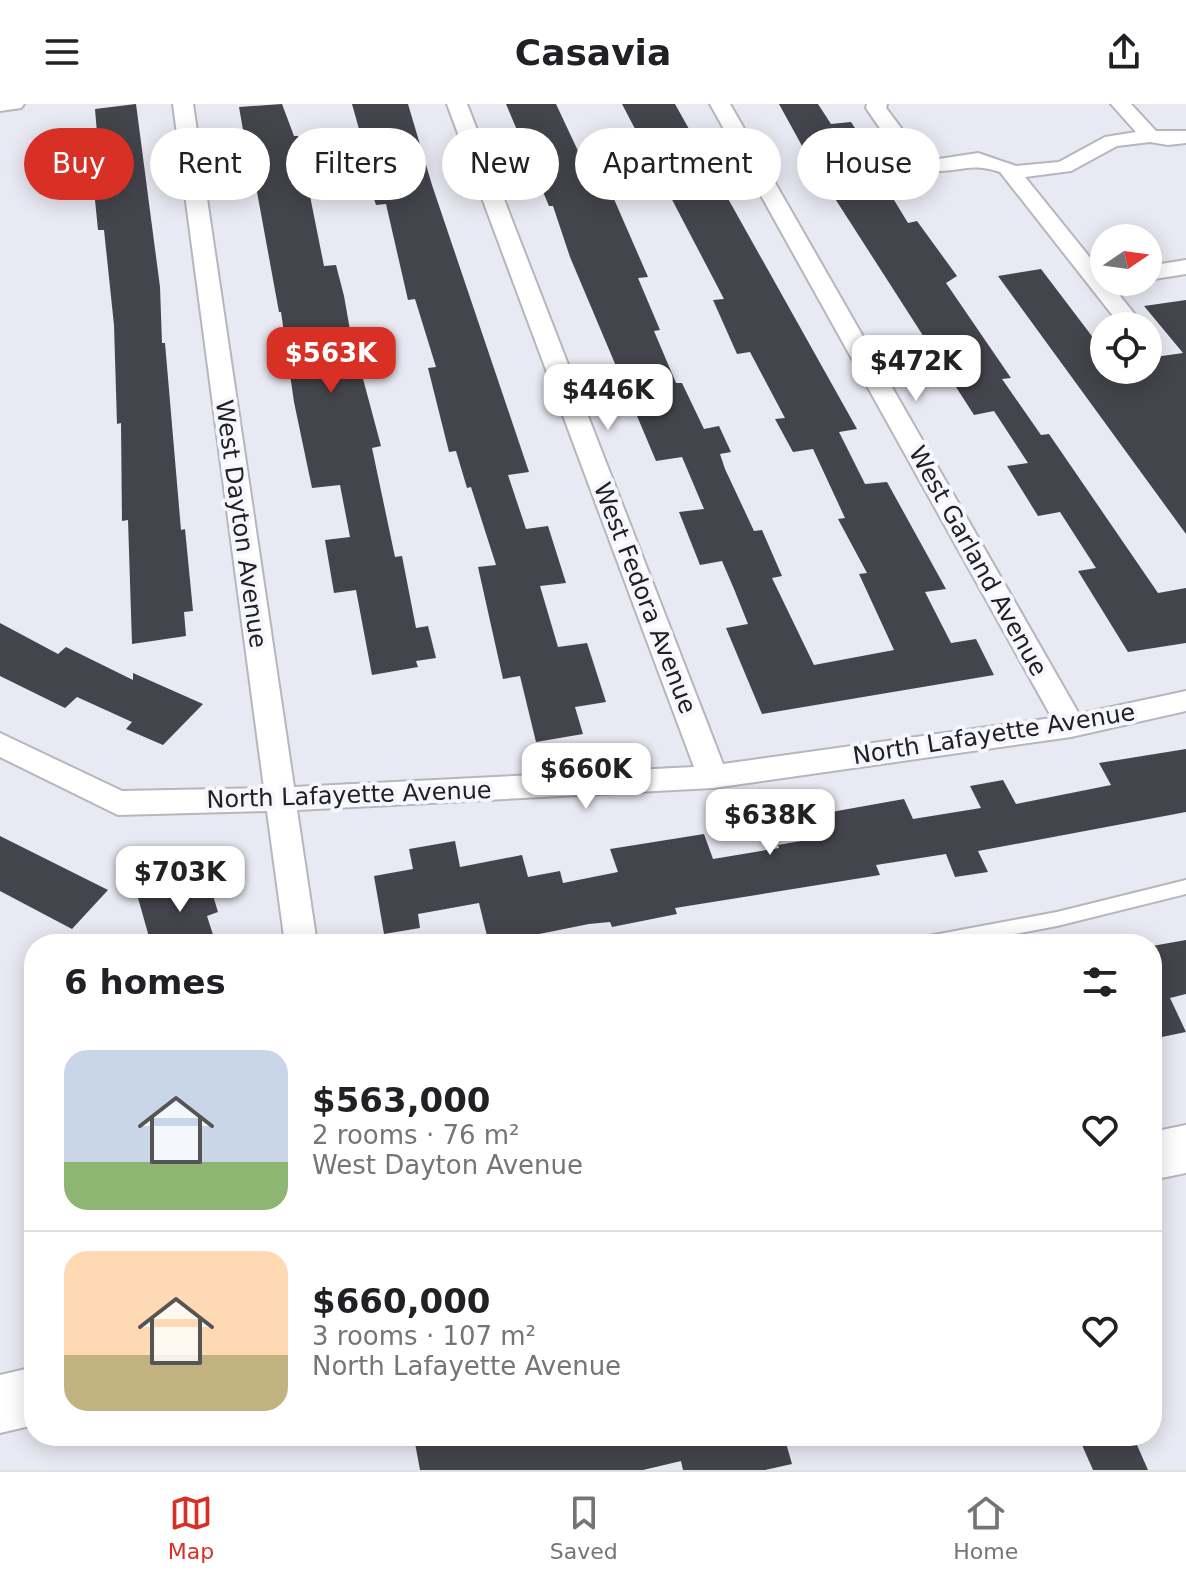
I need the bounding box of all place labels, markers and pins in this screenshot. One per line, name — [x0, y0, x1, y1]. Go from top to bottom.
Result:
pin: $563K — [275, 327, 387, 395]
pin: $472K — [860, 335, 972, 403]
pin: $446K — [552, 364, 664, 432]
pin: $660K — [530, 743, 642, 811]
pin: $638K — [714, 789, 826, 857]
pin: $703K — [124, 846, 236, 914]

